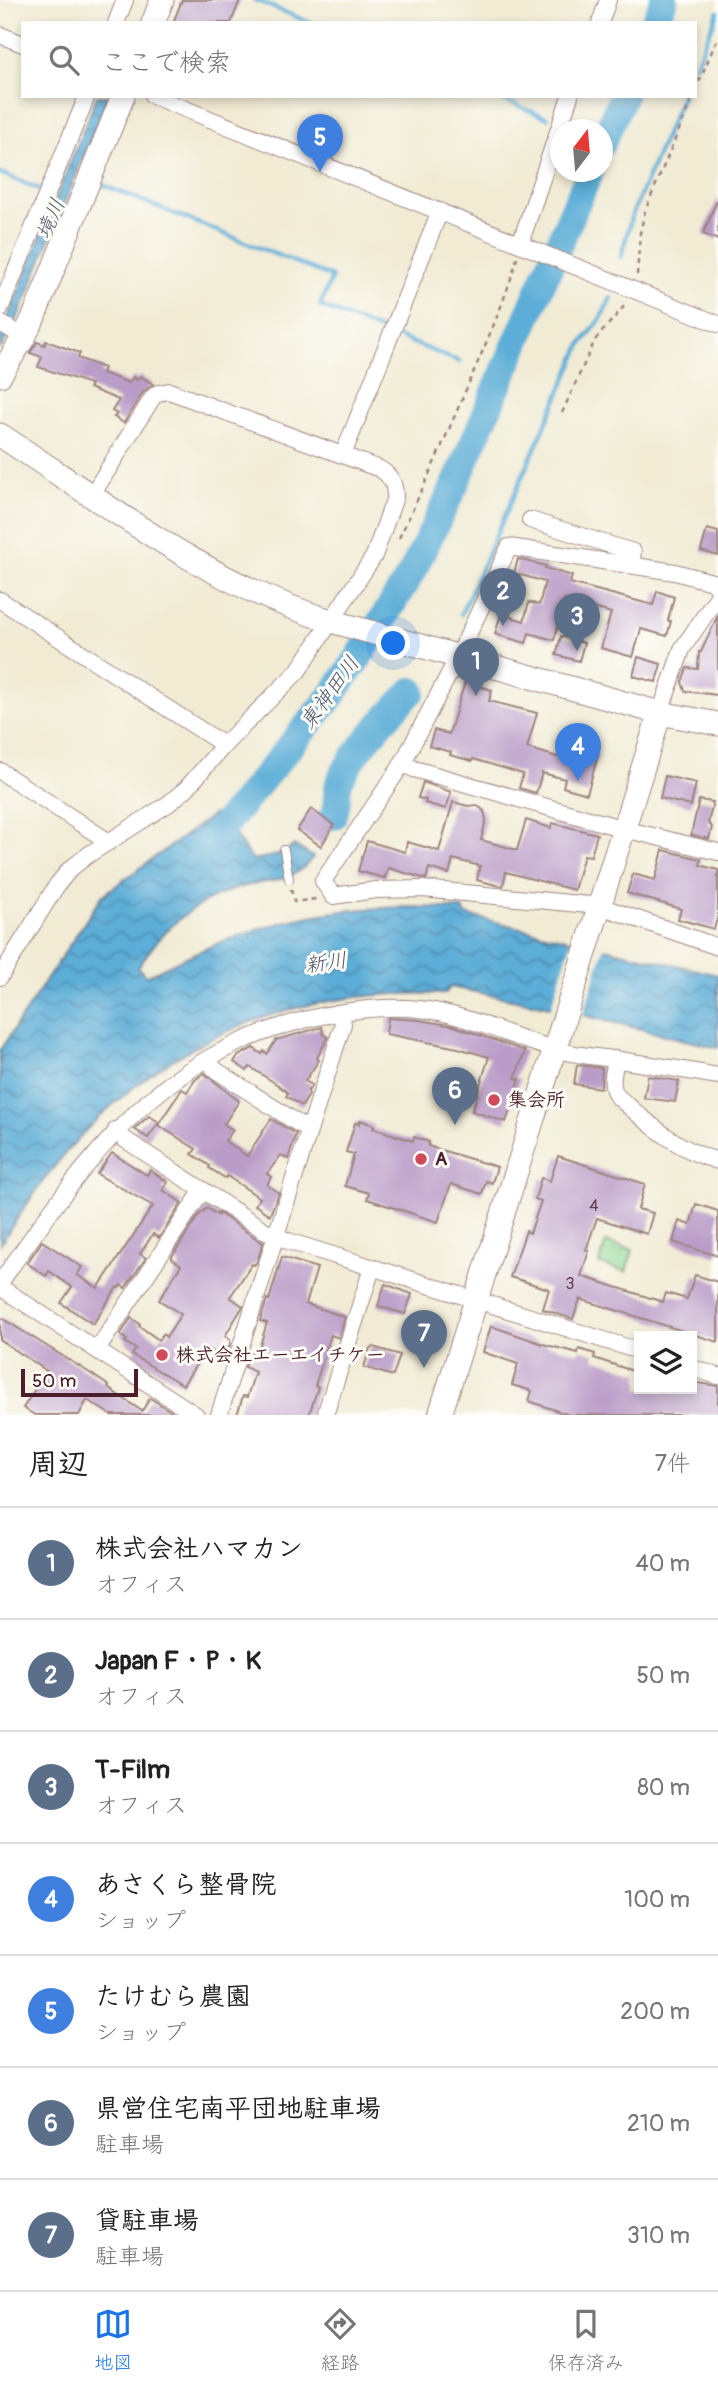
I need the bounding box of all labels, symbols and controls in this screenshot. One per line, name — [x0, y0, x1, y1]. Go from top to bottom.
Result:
search box — [21, 21, 697, 98]
icon: search — [45, 41, 83, 79]
text: ここで検索 — [101, 47, 231, 79]
pin: 5 — [297, 114, 343, 172]
north arrow — [550, 119, 613, 182]
water label: 境川 — [30, 194, 72, 244]
pin: 2 — [480, 568, 526, 626]
pin: 3 — [554, 593, 600, 651]
your location — [376, 626, 410, 660]
pin: 1 — [453, 638, 499, 696]
water label: 東神田川 — [294, 651, 366, 735]
pin: 4 — [555, 723, 601, 781]
water label: 新川 — [303, 947, 349, 979]
pin: 6 — [432, 1067, 478, 1125]
place label: 集会所 — [508, 1088, 565, 1112]
marker: 集会所 — [486, 1092, 502, 1108]
place label: A — [435, 1147, 448, 1171]
marker: A — [413, 1151, 429, 1167]
house number: 4 — [589, 1196, 599, 1216]
house number: 3 — [566, 1274, 575, 1294]
pin: 7 — [401, 1310, 447, 1368]
map controls — [634, 1331, 697, 1394]
button: layers — [634, 1331, 697, 1394]
place label: 株式会社エーエイチケー — [176, 1343, 385, 1367]
marker: 株式会社エーエイチケー — [154, 1347, 170, 1363]
scale bar — [21, 1366, 138, 1398]
text: 50 m — [32, 1369, 76, 1393]
text: 周辺 — [28, 1446, 88, 1483]
text: 7件 — [655, 1449, 690, 1478]
text: 株式会社ハマカン — [95, 1533, 303, 1565]
text: 1 — [47, 1549, 56, 1578]
text: 40 m — [636, 1549, 690, 1578]
text: オフィス — [95, 1570, 187, 1599]
text: Japan F・P・K — [95, 1645, 261, 1677]
text: 2 — [45, 1661, 57, 1690]
text: 50 m — [636, 1661, 690, 1690]
text: オフィス — [95, 1682, 187, 1711]
text: T-Film — [95, 1754, 170, 1786]
text: 3 — [45, 1773, 57, 1802]
text: 80 m — [637, 1773, 690, 1802]
text: オフィス — [95, 1791, 187, 1820]
text: あさくら整骨院 — [95, 1869, 276, 1901]
text: 4 — [44, 1885, 58, 1914]
text: 100 m — [624, 1885, 690, 1914]
text: ショップ — [95, 1906, 186, 1935]
text: たけむら農園 — [95, 1981, 251, 2013]
text: 5 — [45, 1997, 57, 2026]
text: 200 m — [620, 1997, 690, 2026]
text: ショップ — [95, 2018, 186, 2047]
text: 県営住宅南平団地駐車場 — [95, 2093, 381, 2125]
text: 6 — [44, 2109, 58, 2138]
text: 210 m — [627, 2109, 690, 2138]
text: 駐車場 — [95, 2130, 164, 2159]
text: 貸駐車場 — [95, 2205, 199, 2237]
text: 7 — [45, 2221, 57, 2250]
text: 310 m — [627, 2221, 690, 2250]
text: 駐車場 — [95, 2242, 164, 2271]
tab: 地図 — [94, 2305, 132, 2375]
tab: 経路 — [321, 2305, 359, 2375]
tab: 保存済み — [548, 2305, 624, 2375]

